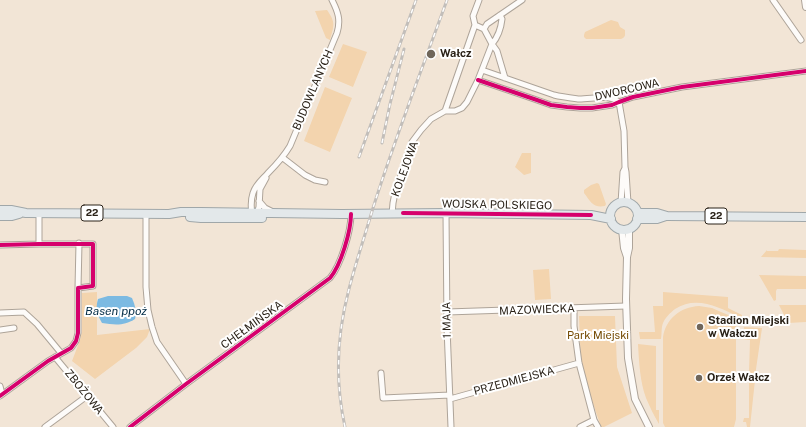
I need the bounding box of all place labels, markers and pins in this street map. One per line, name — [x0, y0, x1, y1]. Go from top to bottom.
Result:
place label: Wałcz — [440, 47, 471, 61]
marker: Wałcz — [425, 48, 437, 60]
place label: Stadion Miejski w Wałczu — [708, 314, 789, 340]
marker: Stadion Miejski w Wałczu — [695, 322, 705, 332]
place label: Orzeł Wałcz — [707, 371, 769, 385]
marker: Orzeł Wałcz — [694, 373, 704, 383]

